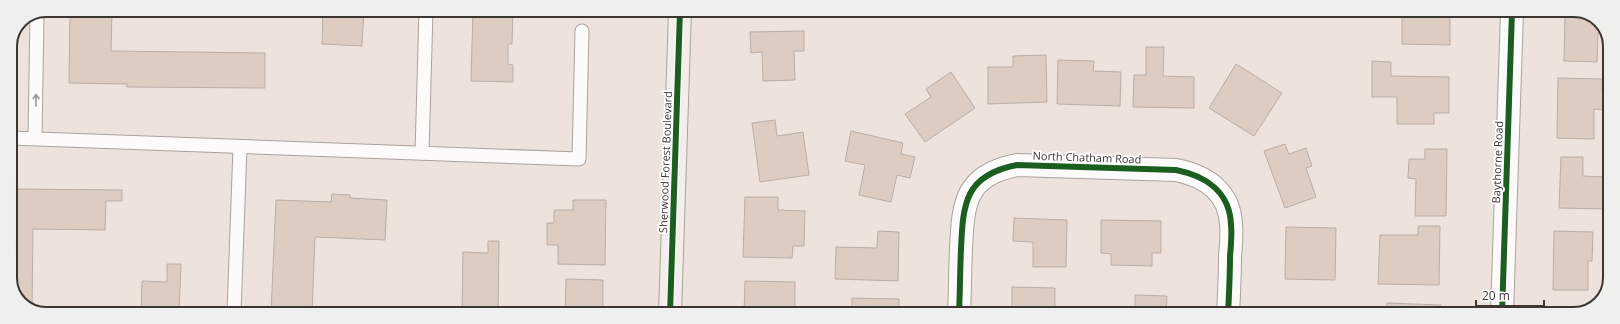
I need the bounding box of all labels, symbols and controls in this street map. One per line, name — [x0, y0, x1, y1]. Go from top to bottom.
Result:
street label: Sherwood Forest Boulevard — [655, 91, 675, 233]
one-way arrow — [32, 94, 40, 107]
street label: Baythorne Road — [1488, 120, 1506, 204]
street label: North Chatham Road — [1032, 148, 1142, 166]
scale bar — [1476, 282, 1544, 308]
text: 20 m — [1482, 287, 1510, 304]

